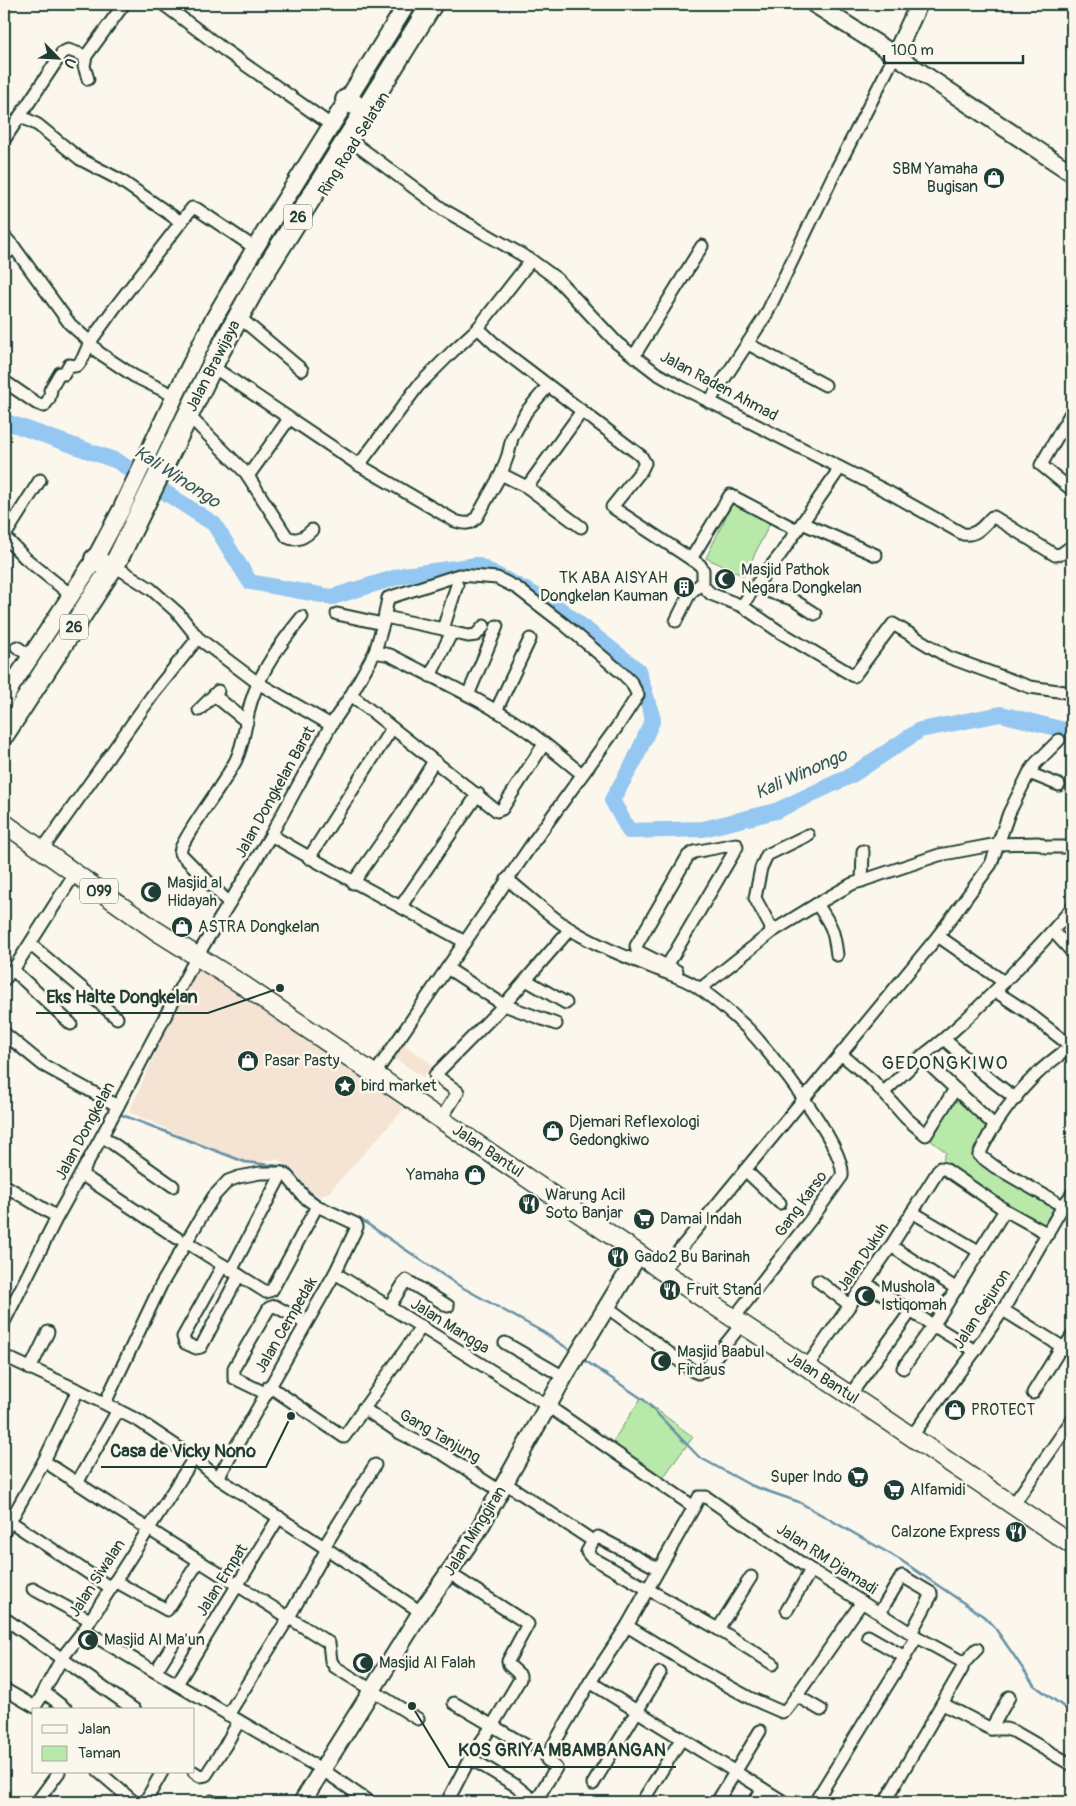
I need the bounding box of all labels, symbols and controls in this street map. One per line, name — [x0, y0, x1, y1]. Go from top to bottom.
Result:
north arrow — [32, 32, 82, 82]
scale bar — [884, 32, 1022, 64]
text: 100 m — [891, 41, 934, 60]
text: U — [60, 55, 79, 71]
street label: Ring Road Selatan — [314, 88, 394, 200]
place label: SBM Yamaha Bugisan — [892, 159, 978, 197]
shop icon: SBM Yamaha Bugisan — [982, 166, 1006, 190]
road number: 26 — [284, 204, 312, 230]
street label: Jalan Brawijaya — [181, 317, 245, 415]
street label: Jalan Raden Ahmad — [657, 347, 781, 425]
water label: Kali Winongo — [130, 441, 225, 514]
place label: Masjid Pathok Negara Dongkelan — [741, 560, 862, 598]
mosque icon: Masjid Pathok Negara Dongkelan — [713, 567, 737, 591]
place label: TK ABA AISYAH Dongkelan Kauman — [540, 568, 668, 606]
building icon: TK ABA AISYAH Dongkelan Kauman — [672, 575, 696, 599]
road number: 26 — [60, 614, 88, 640]
street label: Jalan Dongkelan Barat — [231, 722, 320, 861]
water label: Kali Winongo — [752, 743, 852, 804]
place label: Masjid al Hidayah — [167, 873, 222, 911]
road number: 099 — [80, 878, 118, 904]
mosque icon: Masjid al Hidayah — [139, 880, 163, 904]
shop icon: ASTRA Dongkelan — [170, 915, 194, 939]
place label: ASTRA Dongkelan — [198, 917, 320, 937]
callout: Eks Halte Dongkelan — [36, 980, 208, 1013]
text: Eks Halte Dongkelan — [46, 986, 198, 1009]
shop icon: Pasar Pasty — [236, 1049, 260, 1073]
place label: Pasar Pasty — [264, 1051, 340, 1071]
district label: GEDONGKIWO — [881, 1051, 1009, 1075]
place icon: bird market — [333, 1074, 357, 1098]
place label: bird market — [361, 1076, 437, 1096]
street label: Jalan Dongkelan — [51, 1078, 119, 1184]
place label: Djemari Reflexologi Gedongkiwo — [569, 1112, 700, 1150]
shop icon: Djemari Reflexologi Gedongkiwo — [541, 1119, 565, 1143]
street label: Jalan Bantul — [449, 1120, 527, 1182]
shop icon: Yamaha — [463, 1163, 487, 1187]
place label: Yamaha — [405, 1165, 459, 1185]
street label: Gang Karso — [770, 1167, 832, 1241]
place label: Warung Acil Soto Banjar — [545, 1185, 626, 1223]
restaurant icon: Warung Acil Soto Banjar — [517, 1192, 541, 1216]
supermarket icon: Damai Indah — [632, 1207, 656, 1231]
place label: Damai Indah — [660, 1209, 742, 1229]
street label: Jalan Dukuh — [833, 1219, 893, 1295]
restaurant icon: Gado2 Bu Barinah — [606, 1245, 630, 1269]
place label: Gado2 Bu Barinah — [634, 1247, 750, 1267]
street label: Jalan Gejuron — [949, 1265, 1015, 1353]
street label: Jalan Cempedak — [250, 1273, 322, 1377]
place label: Mushola Istiqomah — [881, 1277, 947, 1315]
restaurant icon: Fruit Stand — [658, 1278, 682, 1302]
place label: Fruit Stand — [686, 1280, 762, 1300]
mosque icon: Mushola Istiqomah — [853, 1284, 877, 1308]
street label: Jalan Mangga — [407, 1294, 493, 1358]
place label: Masjid Baabul Firdaus — [677, 1342, 765, 1380]
street label: Jalan Bantul — [783, 1347, 863, 1409]
mosque icon: Masjid Baabul Firdaus — [649, 1349, 673, 1373]
shop icon: PROTECT — [943, 1398, 967, 1422]
place label: PROTECT — [971, 1400, 1035, 1420]
street label: Gang Tanjung — [396, 1405, 484, 1467]
callout: Casa de Vicky Nono — [101, 1434, 266, 1467]
text: Casa de Vicky Nono — [110, 1440, 256, 1463]
supermarket icon: Super Indo — [846, 1465, 870, 1489]
place label: Super Indo — [770, 1467, 842, 1487]
supermarket icon: Alfamidi — [882, 1478, 906, 1502]
place label: Alfamidi — [910, 1480, 965, 1500]
street label: Jalan Minggiran — [439, 1482, 511, 1580]
street label: Jalan RM Djamadi — [773, 1519, 881, 1599]
restaurant icon: Calzone Express — [1004, 1520, 1028, 1544]
place label: Calzone Express — [891, 1522, 1000, 1542]
street label: Jalan Siwalan — [64, 1535, 130, 1621]
street label: Jalan Empat — [192, 1540, 252, 1620]
mosque icon: Masjid Al Ma'un — [76, 1628, 100, 1652]
place label: Masjid Al Ma'un — [104, 1630, 205, 1650]
mosque icon: Masjid Al Falah — [351, 1651, 375, 1675]
place label: Masjid Al Falah — [379, 1653, 475, 1673]
legend — [32, 1708, 195, 1774]
text: Jalan — [78, 1720, 111, 1739]
callout: KOS GRIYA MBAMBANGAN — [449, 1734, 676, 1767]
text: KOS GRIYA MBAMBANGAN — [458, 1739, 666, 1762]
text: Taman — [78, 1744, 121, 1763]

